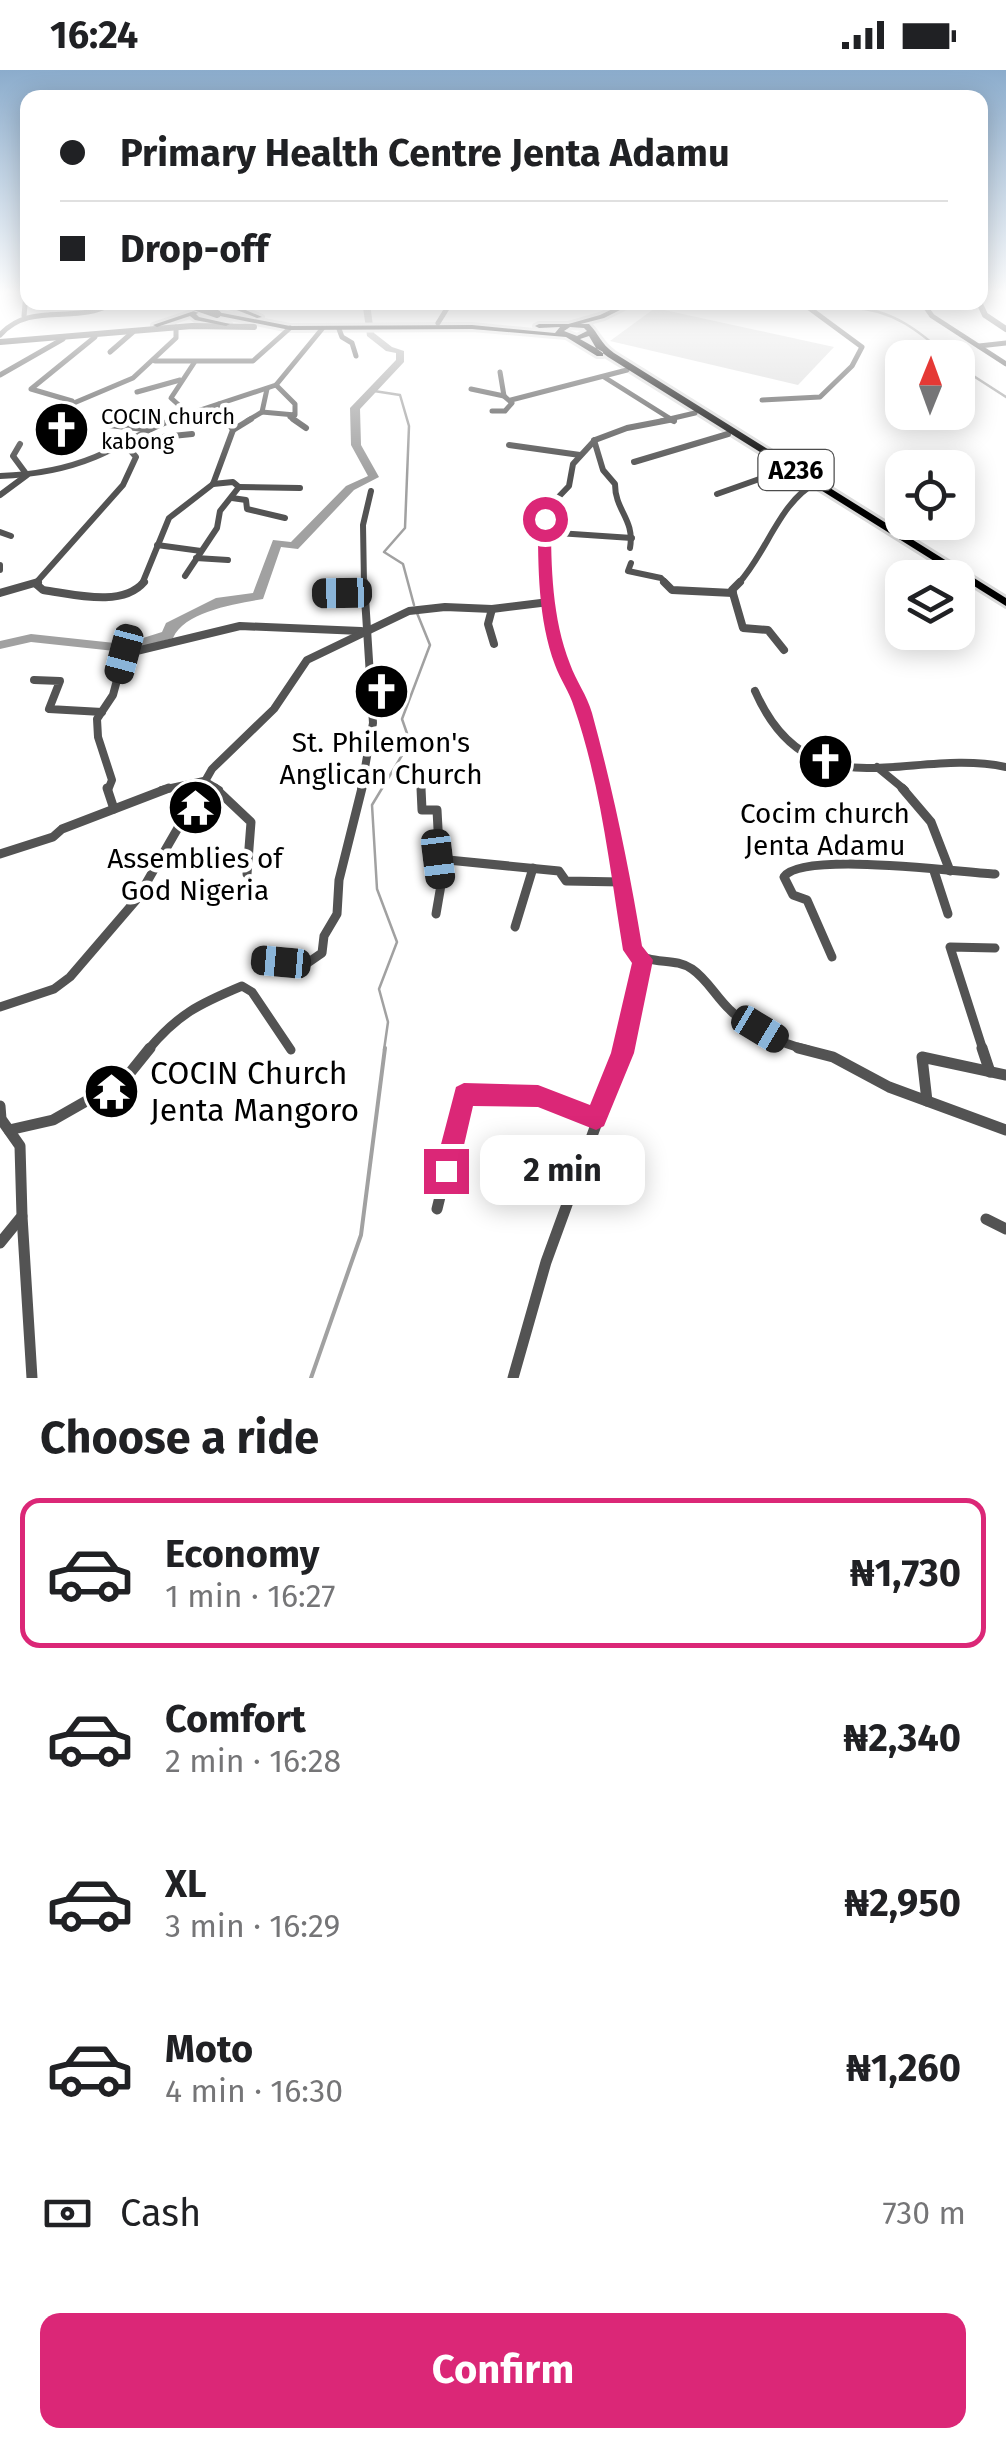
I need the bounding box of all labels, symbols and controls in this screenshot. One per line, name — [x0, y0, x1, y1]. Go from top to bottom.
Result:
text: 16:24 — [50, 12, 138, 58]
text: Primary Health Centre Jenta Adamu — [120, 130, 730, 176]
text: Drop-off — [120, 226, 268, 272]
north arrow — [885, 340, 975, 430]
map controls — [885, 340, 975, 650]
church icon: COCIN church kabong — [32, 399, 92, 459]
place label: COCIN church kabong — [101, 403, 235, 455]
road number: A236 — [758, 450, 834, 490]
button: locate — [885, 450, 975, 540]
route start — [523, 497, 568, 542]
button: layers — [885, 560, 975, 650]
car — [312, 577, 372, 609]
car — [102, 621, 146, 687]
church icon: St. Philemon's Anglican Church — [351, 661, 411, 721]
place label: St. Philemon's Anglican Church — [279, 726, 483, 791]
church icon: Cocim church Jenta Adamu — [795, 732, 855, 792]
temple icon: Assemblies of God Nigeria — [165, 777, 225, 837]
place label: Cocim church Jenta Adamu — [740, 797, 910, 862]
car — [419, 827, 457, 891]
place label: Assemblies of God Nigeria — [107, 842, 285, 907]
car — [250, 944, 312, 980]
car — [727, 1001, 793, 1057]
place label: COCIN Church Jenta Mangoro — [150, 1054, 359, 1129]
temple icon: COCIN Church Jenta Mangoro — [81, 1061, 141, 1121]
callout: 2 min — [481, 1136, 646, 1206]
route end — [424, 1149, 469, 1194]
text: 2 min — [523, 1151, 602, 1189]
text: Choose a ride — [40, 1411, 319, 1465]
icon: car — [45, 1528, 135, 1618]
text: Economy — [165, 1531, 320, 1577]
text: ₦1,730 — [850, 1550, 961, 1596]
text: 1 min · 16:27 — [165, 1577, 336, 1615]
icon: car — [45, 1693, 135, 1783]
text: Comfort — [165, 1696, 306, 1742]
text: ₦2,340 — [843, 1715, 961, 1761]
text: 2 min · 16:28 — [165, 1742, 341, 1780]
icon: car — [45, 1858, 135, 1948]
text: XL — [165, 1861, 207, 1907]
text: ₦2,950 — [844, 1880, 961, 1926]
text: 3 min · 16:29 — [165, 1907, 340, 1945]
icon: car — [45, 2023, 135, 2113]
text: Moto — [165, 2026, 253, 2072]
text: ₦1,260 — [846, 2045, 961, 2091]
text: 4 min · 16:30 — [165, 2072, 343, 2110]
icon: cash — [40, 2186, 95, 2241]
text: Cash — [120, 2190, 201, 2236]
text: 730 m — [882, 2194, 966, 2232]
button: Confirm — [40, 2313, 966, 2428]

